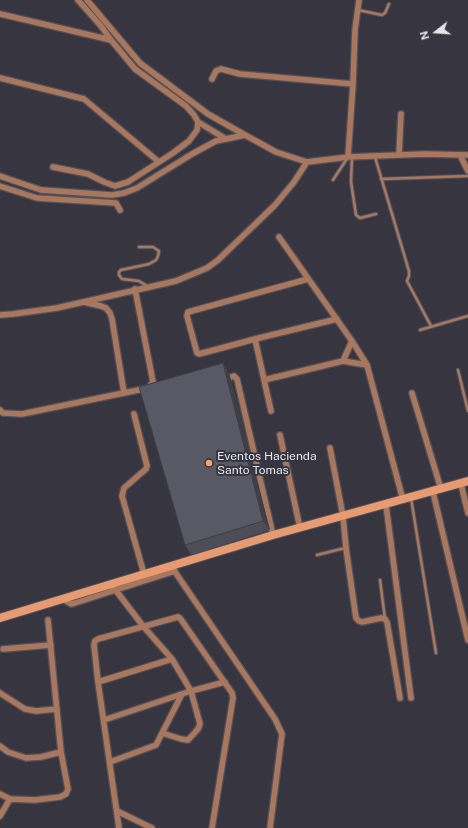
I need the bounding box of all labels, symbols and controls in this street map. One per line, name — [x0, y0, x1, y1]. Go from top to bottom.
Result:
north arrow — [416, 12, 456, 52]
text: N — [418, 30, 432, 41]
place label: Eventos Hacienda Santo Tomas — [217, 449, 317, 477]
marker: Eventos Hacienda Santo Tomas — [204, 458, 214, 468]

